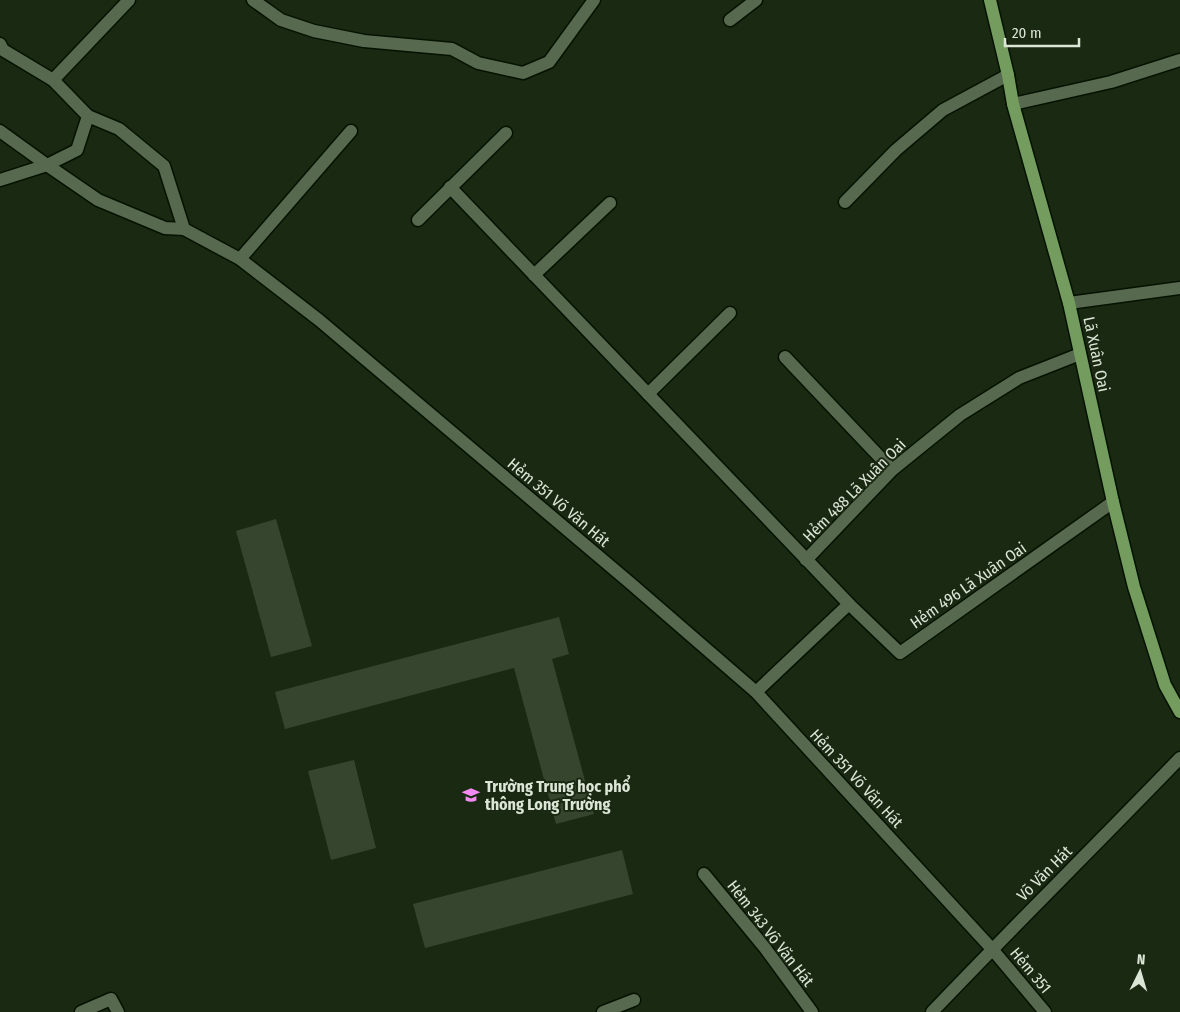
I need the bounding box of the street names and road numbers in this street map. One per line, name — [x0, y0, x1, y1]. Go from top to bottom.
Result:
street label: Lã Xuân Oai — [1079, 315, 1114, 393]
street label: Hẻm 488 Lã Xuân Oai — [799, 435, 910, 546]
street label: Hẻm 351 Võ Văn Hát — [504, 454, 614, 551]
street label: Hẻm 496 Lã Xuân Oai — [907, 538, 1030, 632]
street label: Hẻm 351 Võ Văn Hát — [806, 725, 908, 832]
street label: Võ Văn Hát — [1013, 841, 1076, 905]
street label: Hẻm 343 Võ Văn Hát — [723, 876, 818, 991]
street label: Hẻm 351 — [1006, 944, 1055, 997]

